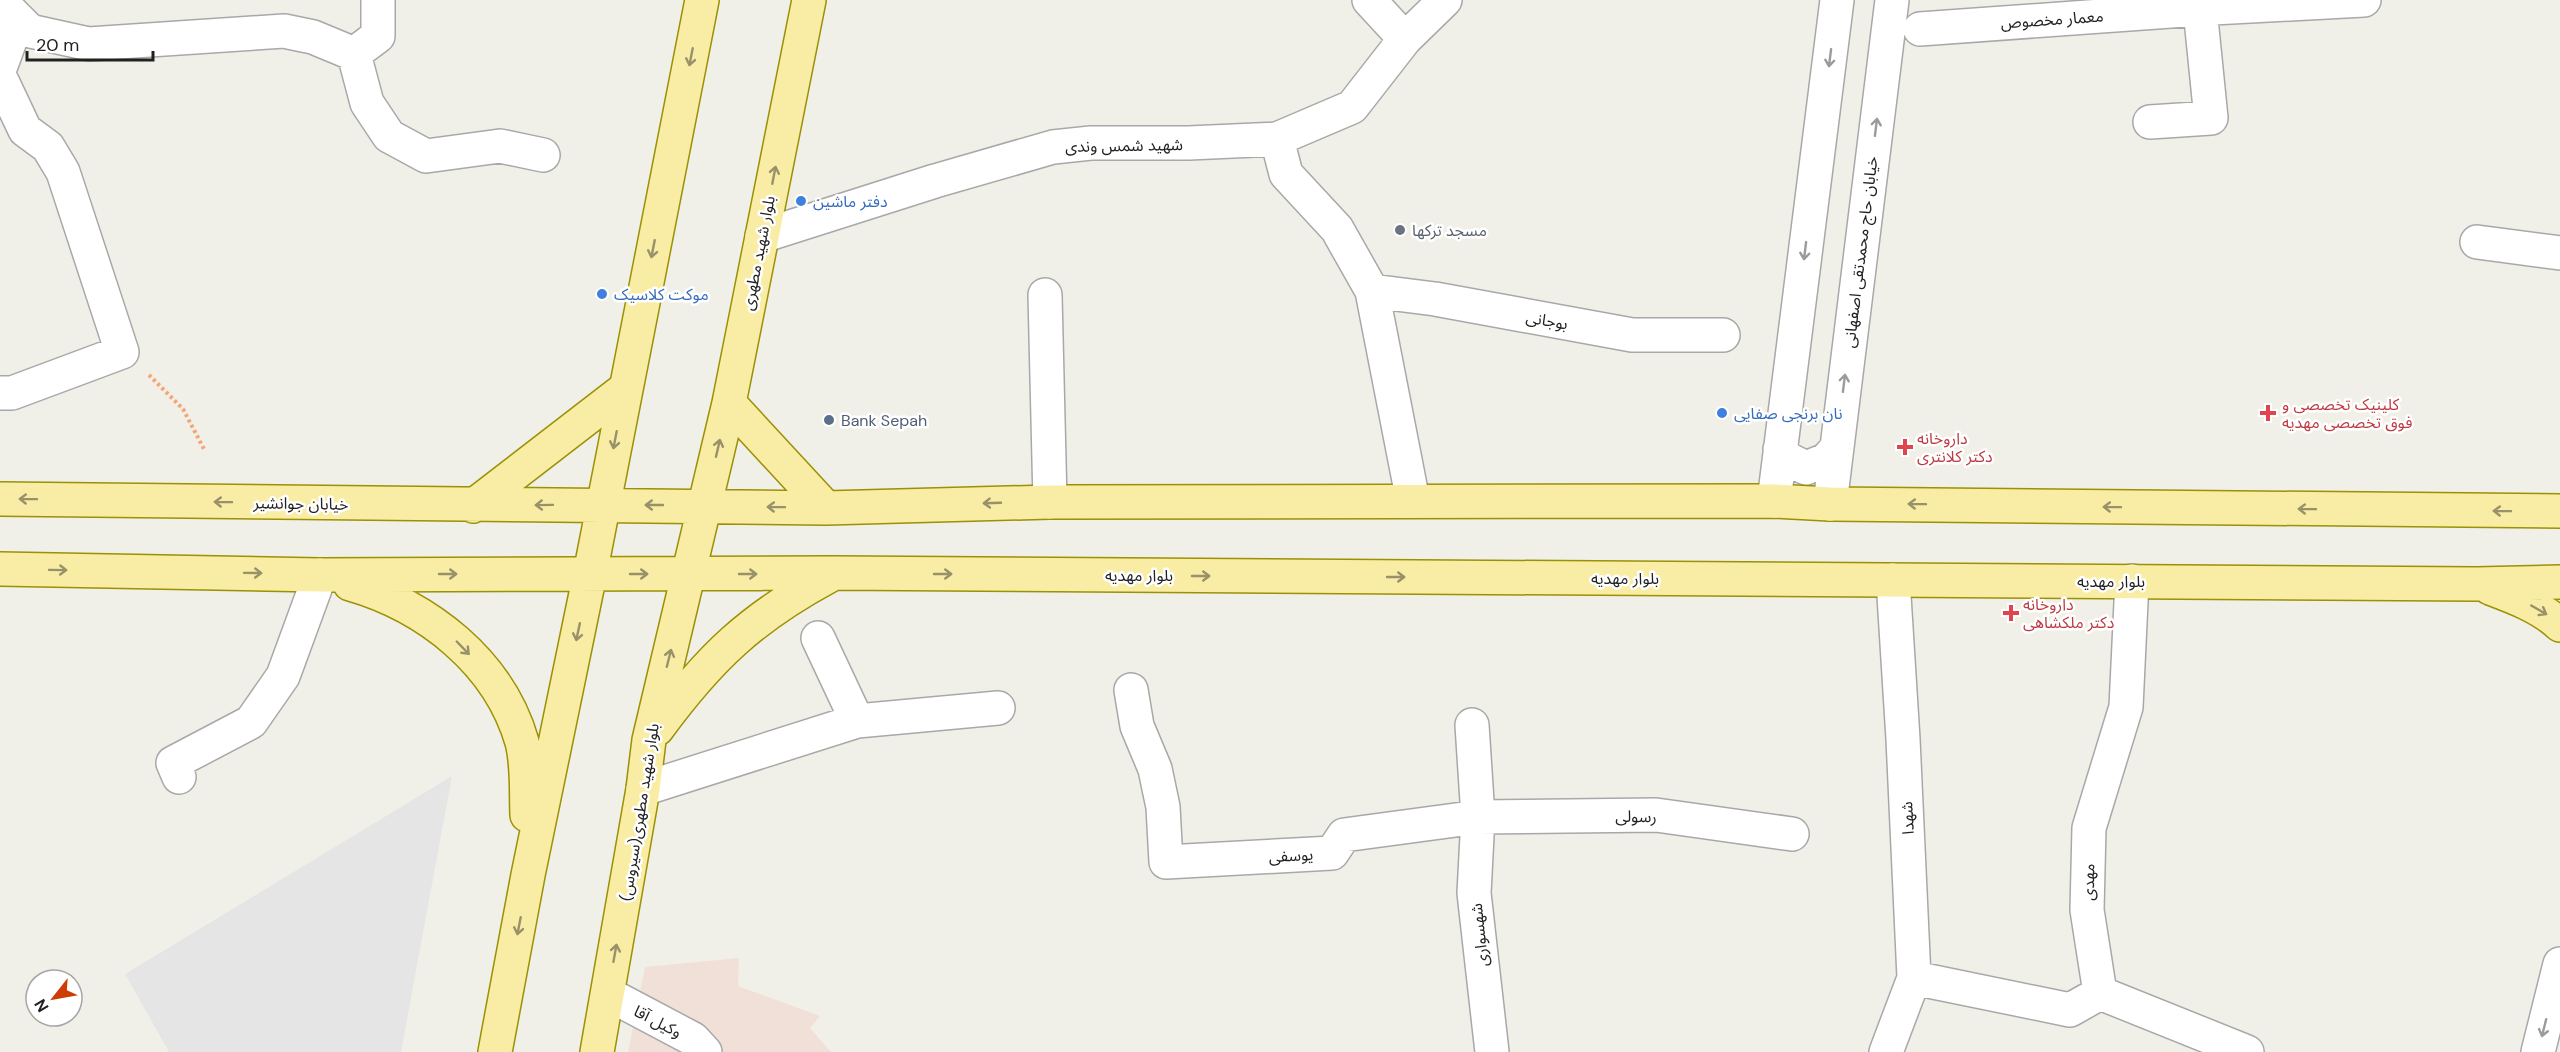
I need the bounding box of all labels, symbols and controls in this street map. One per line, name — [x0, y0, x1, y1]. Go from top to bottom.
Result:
street label: معمار مخصوص — [2000, 5, 2104, 34]
scale bar — [27, 24, 153, 62]
text: 20 m — [36, 33, 79, 57]
one-way arrow — [685, 47, 696, 67]
one-way arrow — [1824, 48, 1835, 67]
one-way arrow — [1871, 117, 1882, 137]
street label: شهید شمس وندی — [1065, 134, 1183, 157]
street label: خیابان حاج محمدتقی اصفهانی — [1838, 155, 1885, 349]
one-way arrow — [769, 165, 780, 185]
place label: دفتر ماشین — [813, 191, 888, 212]
street label: بلوار شهید مطهری — [737, 194, 780, 312]
marker: دفتر ماشین — [794, 194, 808, 208]
place label: مسجد ترکها — [1412, 220, 1487, 241]
marker: مسجد ترکها — [1393, 223, 1407, 237]
one-way arrow — [647, 238, 658, 258]
one-way arrow — [1799, 241, 1810, 261]
place label: موکت کلاسیک — [614, 284, 709, 305]
marker: موکت کلاسیک — [595, 287, 609, 301]
street label: بوجانی — [1524, 307, 1569, 334]
one-way arrow — [1839, 373, 1850, 393]
place label: کلینیک تخصصی و فوق تخصصی مهدیه — [2282, 394, 2412, 433]
place label: نان برنجی صفایی — [1734, 403, 1842, 424]
marker: کلینیک تخصصی و فوق تخصصی مهدیه — [2259, 404, 2277, 422]
marker: نان برنجی صفایی — [1715, 406, 1729, 420]
place label: Bank Sepah — [841, 410, 927, 431]
marker: Bank Sepah — [822, 413, 836, 427]
place label: داروخانه دکتر کلانتری — [1917, 428, 1993, 467]
one-way arrow — [609, 430, 620, 449]
one-way arrow — [713, 439, 725, 458]
marker: داروخانه دکتر کلانتری — [1898, 440, 1912, 454]
street label: خیابان جوانشیر — [252, 492, 349, 515]
one-way arrow — [19, 494, 39, 505]
one-way arrow — [214, 496, 234, 508]
one-way arrow — [982, 497, 1002, 509]
one-way arrow — [535, 499, 555, 511]
one-way arrow — [644, 499, 664, 511]
one-way arrow — [1907, 499, 1927, 510]
one-way arrow — [766, 501, 786, 512]
one-way arrow — [2102, 501, 2122, 512]
one-way arrow — [2297, 503, 2317, 515]
one-way arrow — [2492, 505, 2512, 517]
one-way arrow — [48, 564, 68, 576]
street label: بلوار مهدیه — [1105, 565, 1173, 586]
one-way arrow — [243, 568, 263, 579]
one-way arrow — [438, 568, 458, 580]
one-way arrow — [629, 568, 649, 580]
one-way arrow — [737, 568, 757, 579]
one-way arrow — [932, 568, 952, 580]
street label: بلوار مهدیه — [1591, 568, 1659, 589]
one-way arrow — [1190, 570, 1210, 582]
one-way arrow — [1385, 571, 1405, 583]
street label: بلوار مهدیه — [2077, 571, 2145, 592]
place label: داروخانه دکتر ملکشاهی — [2023, 594, 2114, 633]
one-way arrow — [2530, 605, 2547, 617]
marker: داروخانه دکتر ملکشاهی — [2004, 606, 2018, 620]
one-way arrow — [572, 621, 583, 641]
one-way arrow — [456, 640, 470, 655]
one-way arrow — [663, 649, 675, 668]
street label: بلوار شهید مطهری(سیروس) — [615, 722, 664, 902]
street label: شهدا — [1896, 801, 1919, 835]
street label: رسولی — [1615, 806, 1657, 827]
street label: یوسفی — [1268, 844, 1314, 867]
street label: مهدی — [2078, 863, 2099, 901]
street label: شهسواری — [1466, 902, 1493, 968]
one-way arrow — [513, 915, 524, 935]
one-way arrow — [610, 944, 621, 963]
north arrow — [24, 968, 84, 1028]
text: N — [30, 995, 54, 1016]
street label: وکیل آقا — [630, 1000, 685, 1042]
one-way arrow — [2537, 1019, 2549, 1038]

